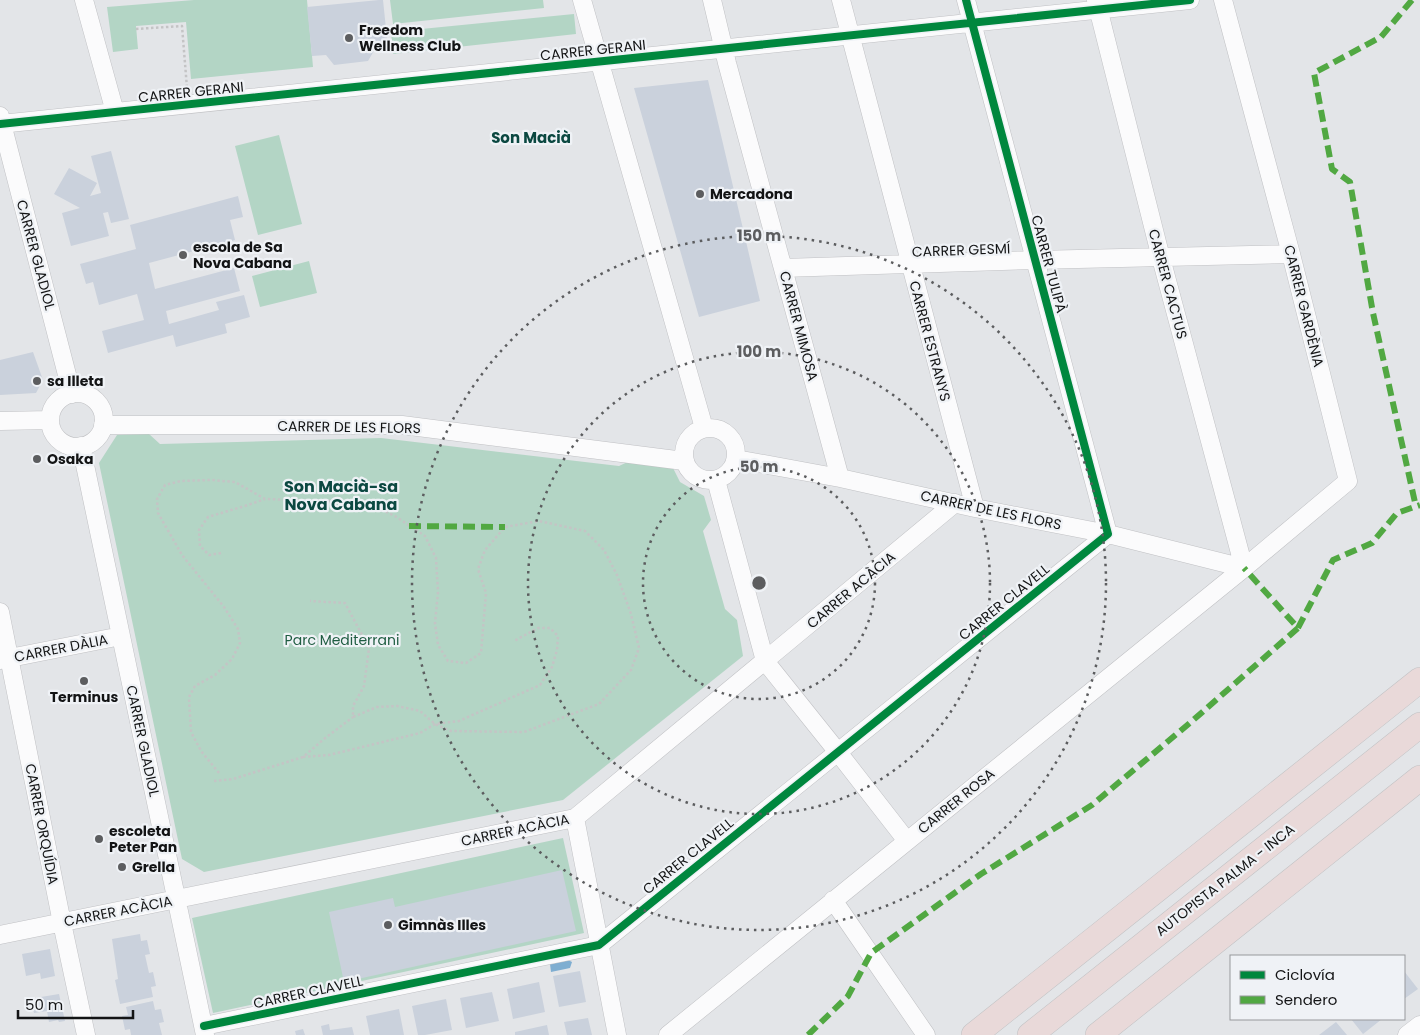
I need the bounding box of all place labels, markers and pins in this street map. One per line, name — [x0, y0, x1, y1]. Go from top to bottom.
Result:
place label: Freedom Wellness Club — [359, 20, 461, 56]
marker: Freedom Wellness Club — [343, 32, 355, 44]
place label: Mercadona — [710, 184, 793, 204]
marker: Mercadona — [694, 188, 706, 200]
place label: escola de Sa Nova Cabana — [193, 237, 292, 273]
marker: escola de Sa Nova Cabana — [177, 249, 189, 261]
place label: sa Illeta — [47, 371, 104, 391]
marker: sa Illeta — [31, 375, 43, 387]
place label: Osaka — [47, 449, 93, 469]
marker: Osaka — [31, 453, 43, 465]
centre of rings — [750, 574, 768, 592]
marker: Terminus — [78, 675, 90, 687]
place label: Terminus — [50, 687, 118, 707]
place label: escoleta Peter Pan — [109, 821, 177, 857]
marker: escoleta Peter Pan — [93, 833, 105, 845]
place label: Grella — [132, 857, 175, 877]
marker: Grella — [116, 861, 128, 873]
place label: Gimnàs Illes — [398, 915, 486, 935]
marker: Gimnàs Illes — [382, 919, 394, 931]

